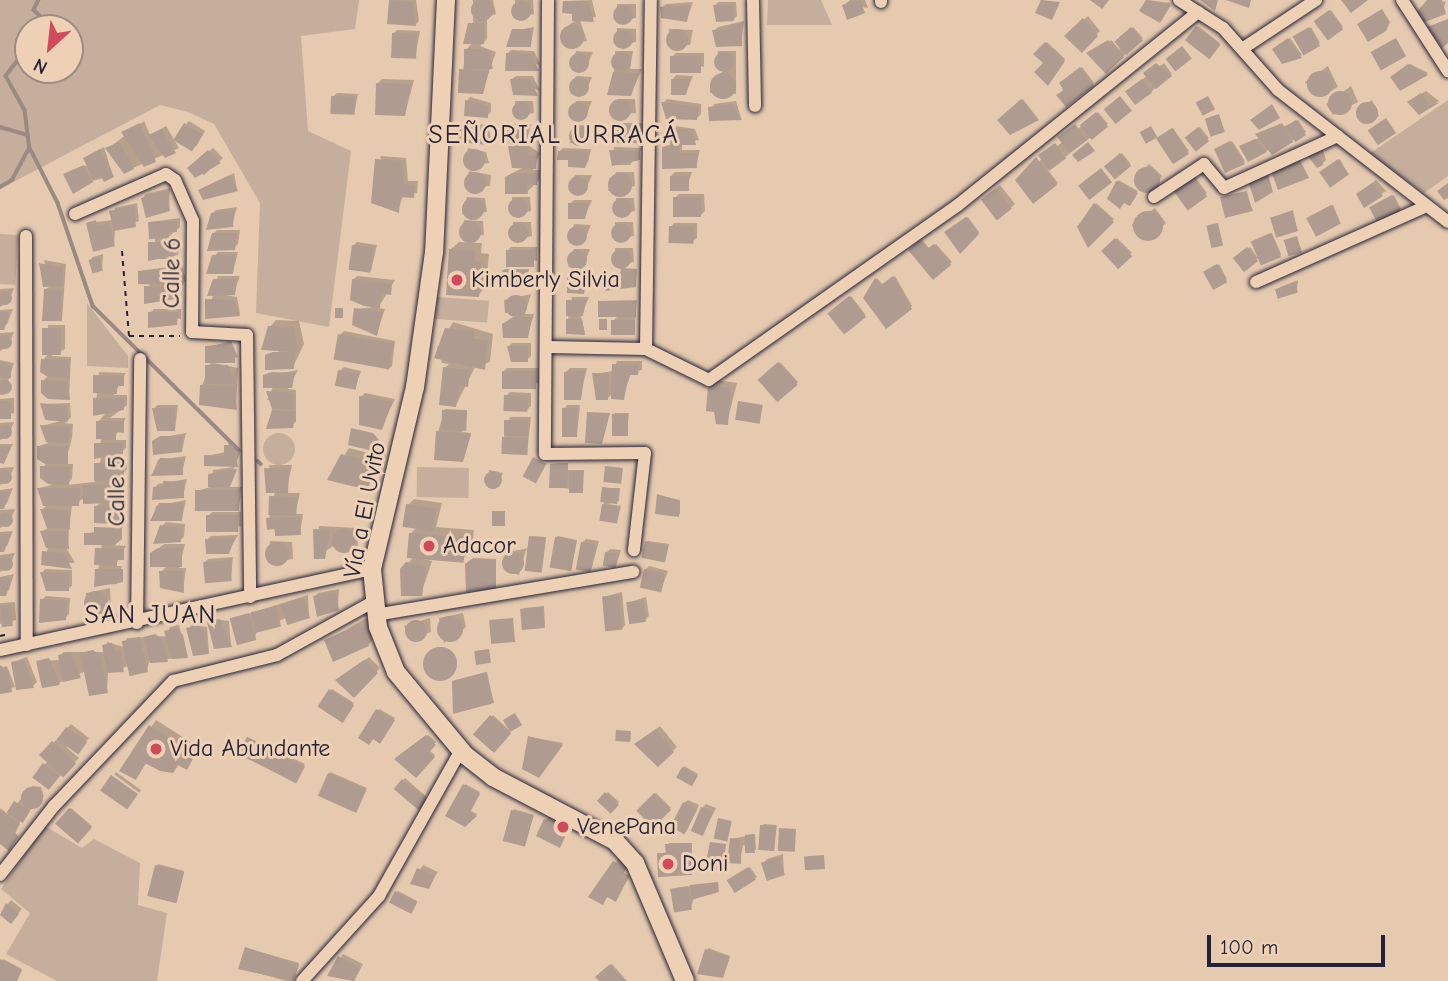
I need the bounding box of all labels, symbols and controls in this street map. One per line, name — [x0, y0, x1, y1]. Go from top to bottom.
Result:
north arrow — [14, 14, 84, 84]
text: N — [30, 53, 51, 79]
district label: SEÑORIAL URRACÁ — [430, 120, 678, 152]
street label: Calle 6 — [157, 237, 187, 309]
place label: Kimberly Silvia — [471, 266, 620, 294]
marker: Kimberly Silvia — [449, 272, 465, 288]
street label: Vía a El Uvito — [338, 440, 392, 580]
street label: Calle 5 — [103, 456, 131, 526]
place label: Adacor — [443, 532, 516, 560]
marker: Adacor — [421, 538, 437, 554]
district label: SAN JUAN — [86, 600, 216, 632]
place label: Vida Abundante — [170, 735, 330, 763]
marker: Vida Abundante — [148, 741, 164, 757]
place label: VenePana — [577, 813, 676, 841]
marker: VenePana — [555, 819, 571, 835]
place label: Doni — [682, 850, 729, 878]
marker: Doni — [660, 856, 676, 872]
scale bar — [1210, 922, 1388, 966]
text: 100 m — [1220, 935, 1278, 959]

